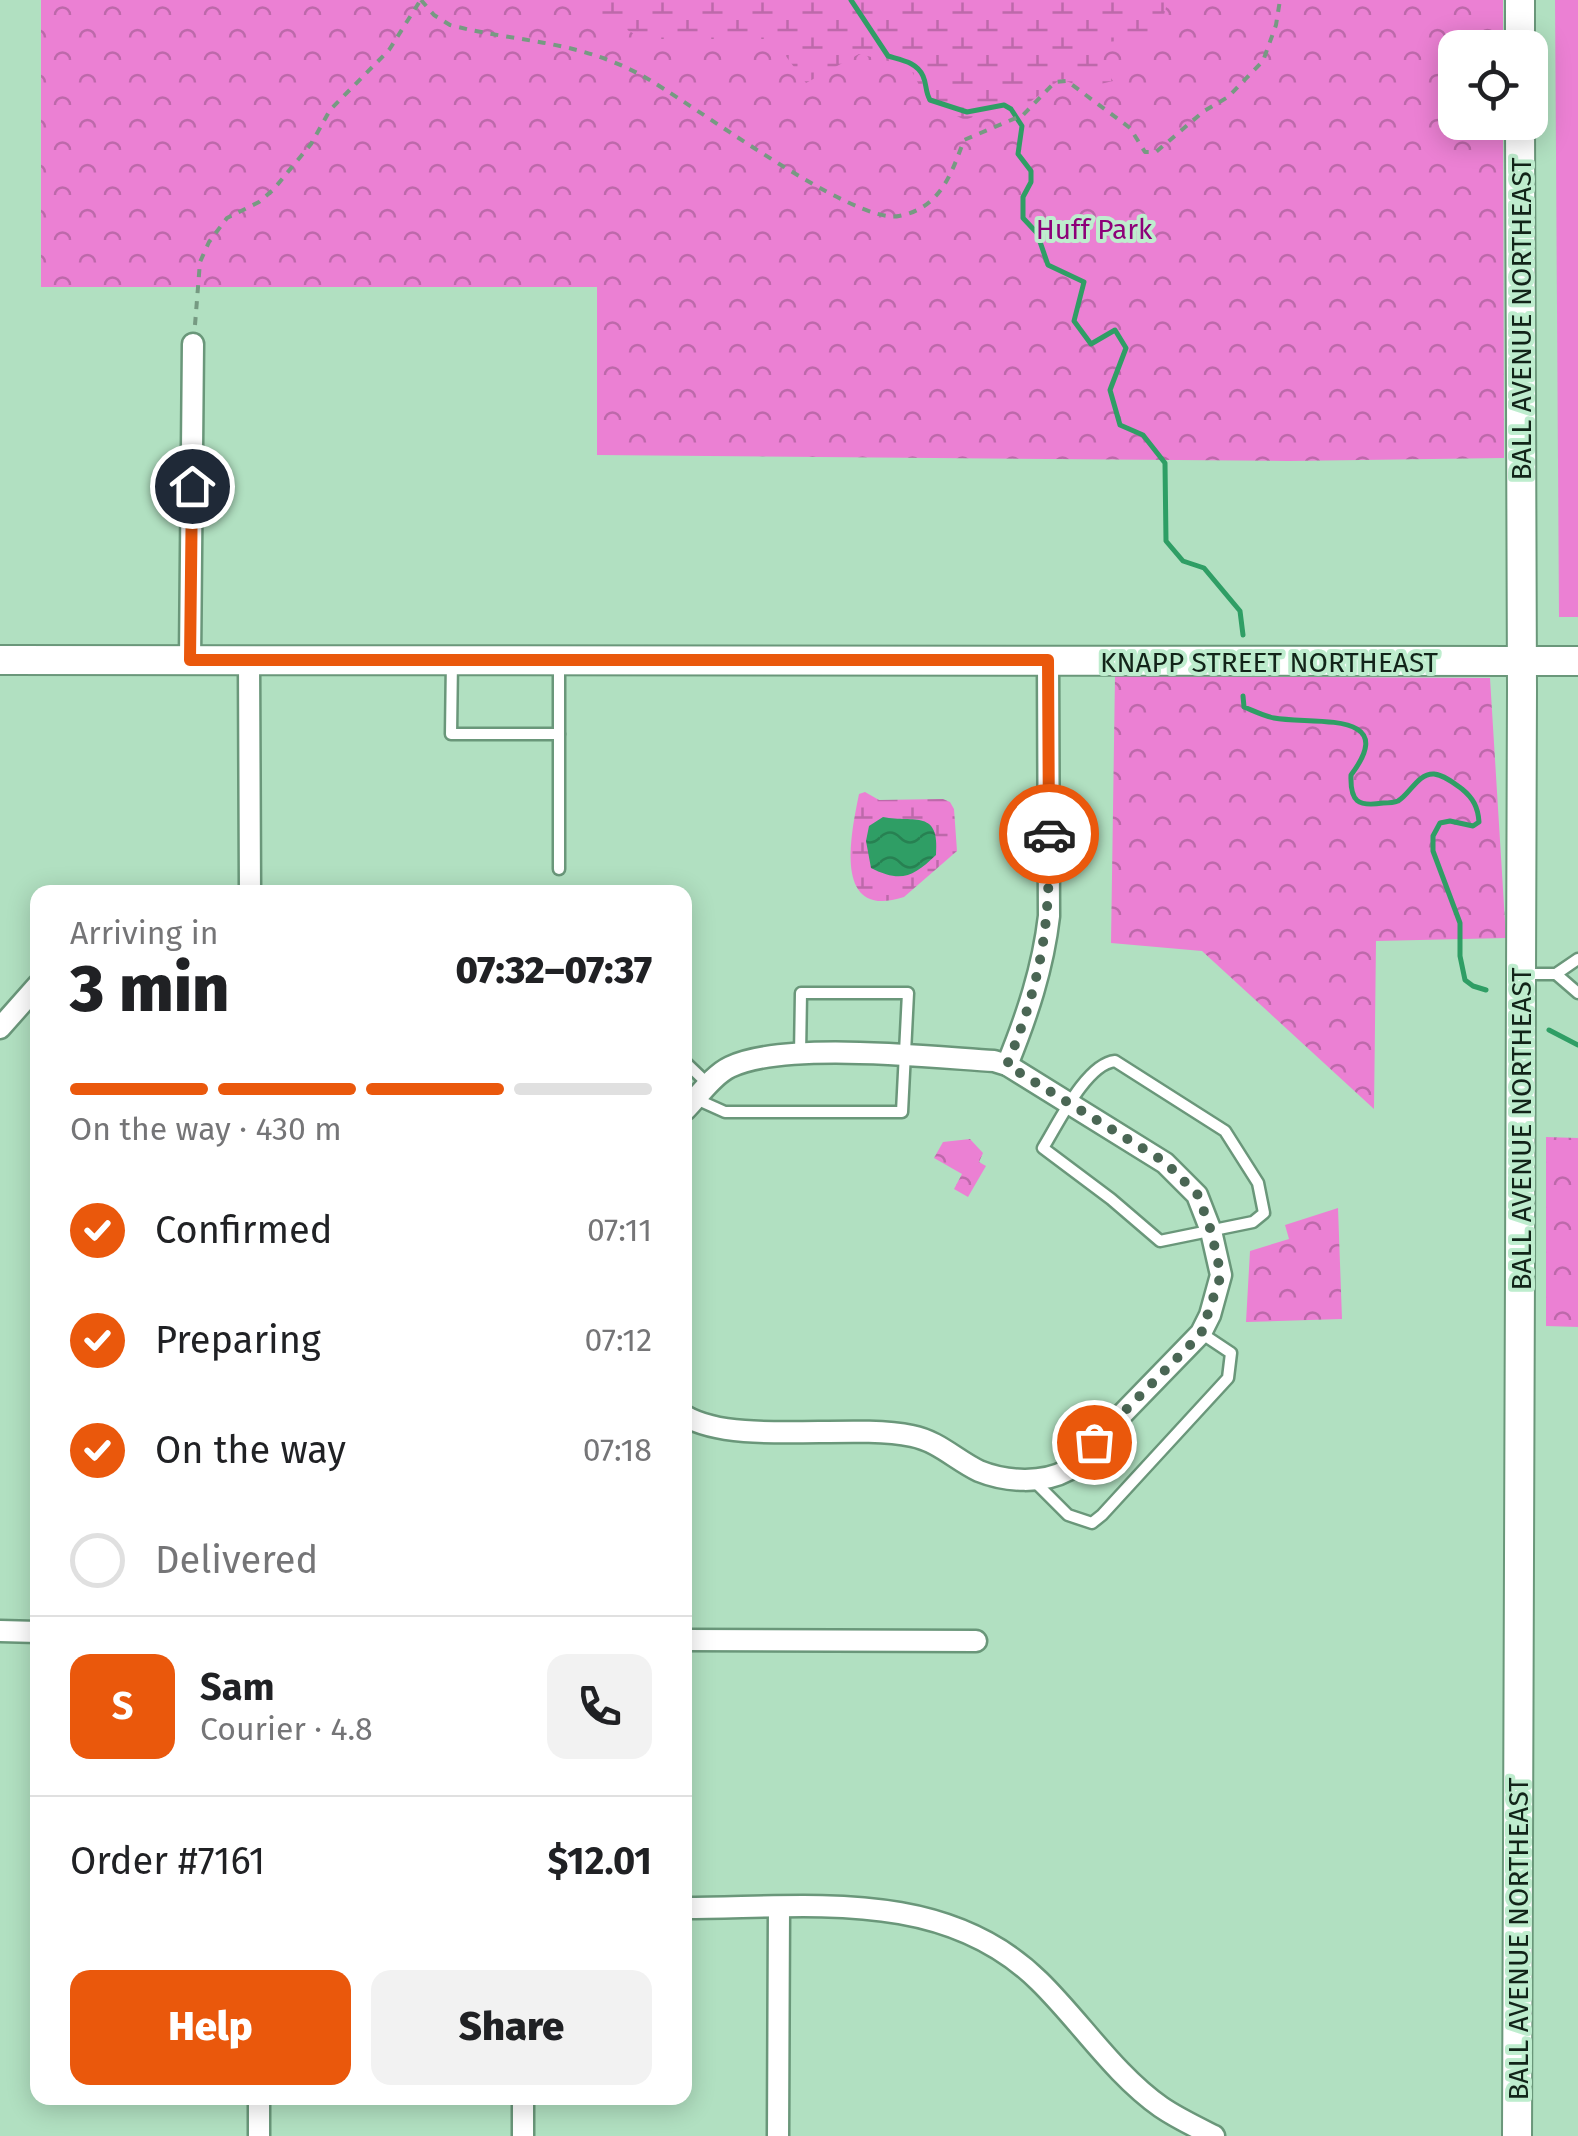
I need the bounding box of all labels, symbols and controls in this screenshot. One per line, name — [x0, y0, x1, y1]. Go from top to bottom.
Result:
map controls — [1438, 30, 1548, 140]
button: locate — [1438, 30, 1548, 140]
street label: BALL AVENUE NORTHEAST — [1505, 157, 1538, 481]
park label: Huff Park — [1036, 213, 1153, 246]
pin — [150, 444, 235, 529]
icon: home — [165, 459, 220, 514]
street label: KNAPP STREET NORTHEAST — [1100, 646, 1439, 679]
courier — [999, 784, 1099, 884]
icon: car — [1022, 807, 1077, 862]
text: Arriving in — [70, 914, 218, 952]
text: 07:32–07:37 — [456, 947, 652, 993]
text: 3 min — [70, 950, 229, 1028]
street label: BALL AVENUE NORTHEAST — [1505, 967, 1538, 1291]
text: On the way · 430 m — [70, 1110, 342, 1148]
icon: check — [70, 1203, 125, 1258]
text: Confirmed — [155, 1207, 333, 1253]
text: 07:11 — [587, 1211, 652, 1249]
icon: check — [70, 1313, 125, 1368]
text: Preparing — [155, 1317, 321, 1363]
text: 07:12 — [584, 1321, 652, 1359]
pin — [1052, 1400, 1137, 1485]
icon: bag — [1067, 1415, 1122, 1470]
icon: check — [70, 1423, 125, 1478]
text: On the way — [155, 1427, 346, 1473]
text: 07:18 — [583, 1431, 652, 1469]
text: Delivered — [155, 1537, 318, 1583]
button: phone — [547, 1654, 652, 1759]
text: Sam — [200, 1664, 275, 1710]
text: S — [112, 1683, 133, 1729]
text: Courier · 4.8 — [200, 1710, 373, 1748]
street label: BALL AVENUE NORTHEAST — [1502, 1777, 1535, 2101]
text: Order #7161 — [70, 1838, 265, 1884]
text: $12.01 — [548, 1838, 652, 1884]
button: Help — [70, 1970, 351, 2085]
button: Share — [371, 1970, 652, 2085]

